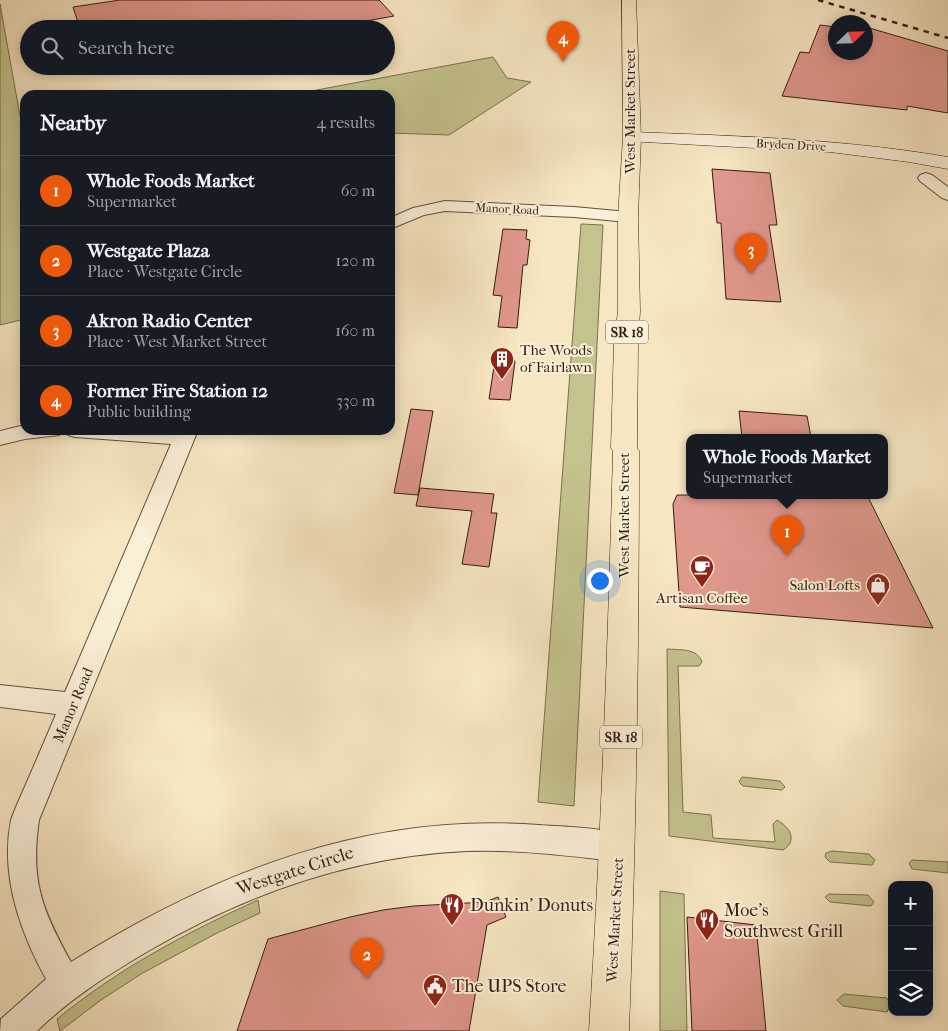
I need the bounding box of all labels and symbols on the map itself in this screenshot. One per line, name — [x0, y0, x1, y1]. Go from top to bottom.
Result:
north arrow — [828, 15, 873, 60]
pin: 4 — [547, 21, 579, 62]
street label: West Market Street — [621, 48, 639, 175]
street label: Bryden Drive — [756, 136, 826, 154]
street label: Manor Road — [475, 200, 540, 218]
pin: 3 — [735, 233, 767, 274]
road number: SR 18 — [606, 321, 648, 344]
place label: The Woods of Fairlawn — [520, 341, 593, 376]
building icon: The Woods of Fairlawn — [489, 346, 515, 380]
street label: West Market Street — [615, 452, 633, 579]
pin: 1 — [771, 515, 803, 556]
cafe icon: Artisan Coffee — [689, 554, 715, 588]
your location — [587, 568, 613, 594]
shop icon: Salon Lofts — [865, 572, 891, 606]
place label: Salon Lofts — [789, 576, 860, 594]
place label: Artisan Coffee — [655, 589, 748, 607]
street label: Manor Road — [49, 664, 97, 745]
road number: SR 18 — [600, 726, 642, 749]
street label: Westgate Circle — [233, 842, 356, 900]
street label: West Market Street — [603, 856, 627, 984]
restaurant icon: Dunkin' Donuts — [439, 892, 465, 926]
place label: Dunkin' Donuts — [470, 895, 594, 916]
place label: Moe's Southwest Grill — [724, 900, 843, 942]
restaurant icon: Moe's Southwest Grill — [694, 907, 720, 941]
pin: 2 — [351, 938, 383, 979]
public building icon: The UPS Store — [422, 973, 448, 1007]
place label: The UPS Store — [452, 976, 567, 997]

